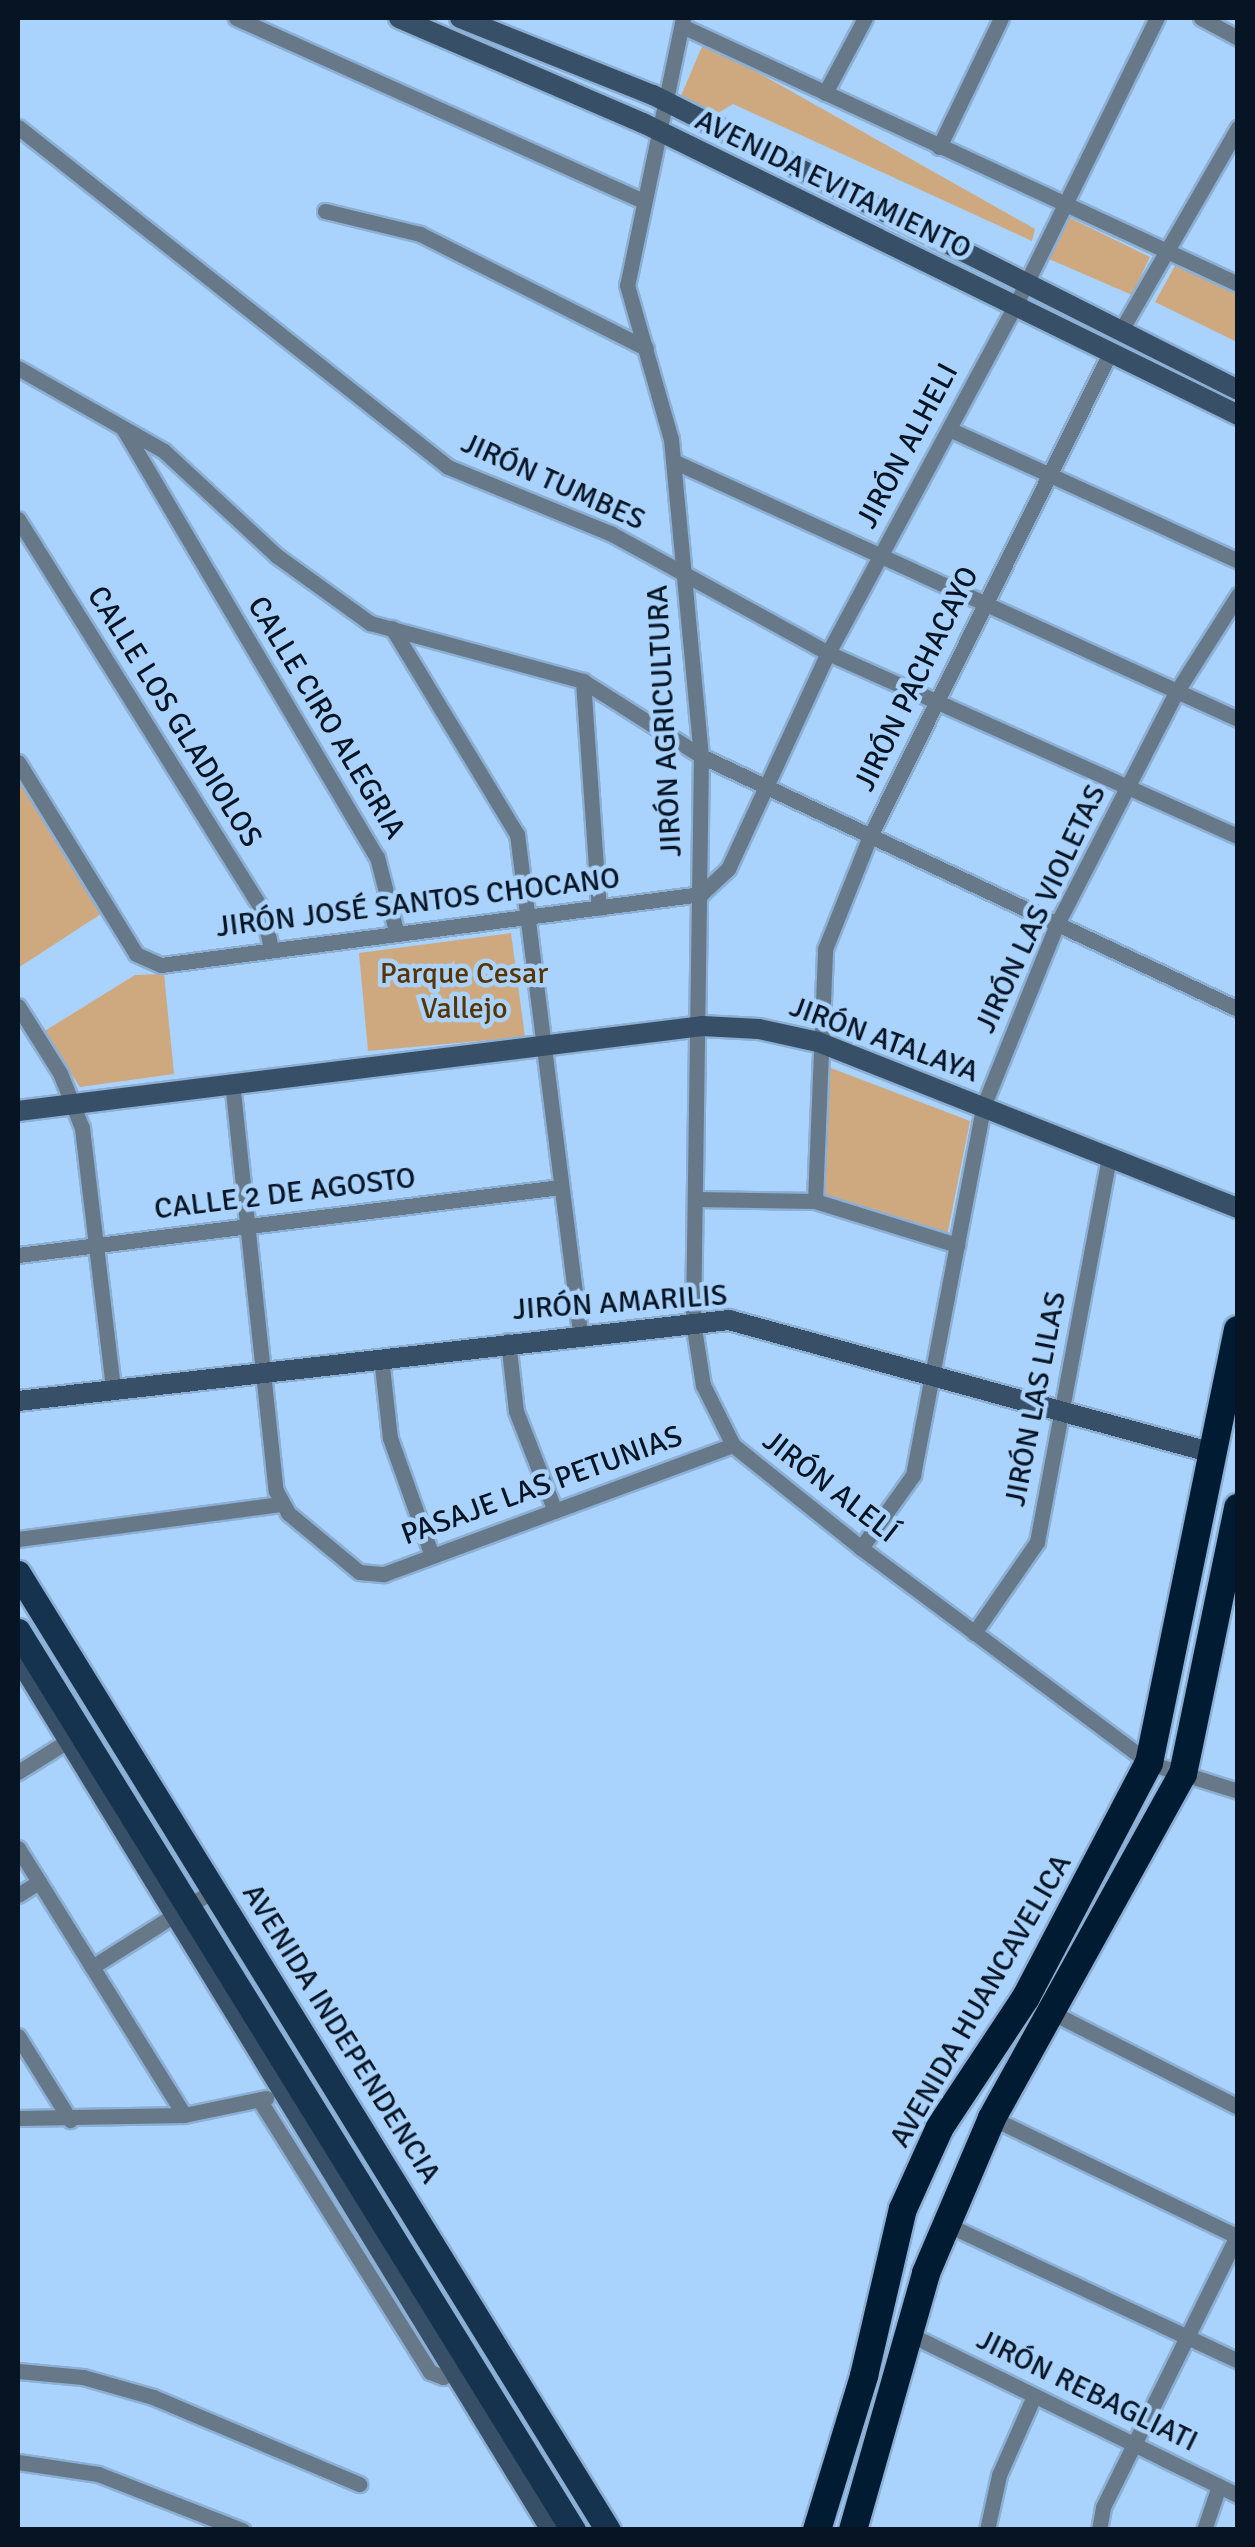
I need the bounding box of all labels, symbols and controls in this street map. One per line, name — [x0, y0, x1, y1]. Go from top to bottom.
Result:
street label: AVENIDA EVITAMIENTO — [689, 103, 977, 267]
street label: JIRÓN ALHELI — [849, 357, 967, 535]
street label: JIRÓN TUMBES — [456, 425, 650, 539]
street label: JIRÓN PACHACAYO — [847, 561, 987, 797]
street label: CALLE LOS GLADIOLOS — [79, 580, 269, 854]
street label: JIRÓN AGRICULTURA — [640, 584, 690, 858]
street label: CALLE CIRO ALEGRIA — [239, 590, 413, 846]
street label: JIRÓN LAS VIOLETAS — [968, 779, 1114, 1039]
street label: JIRÓN JOSÉ SANTOS CHOCANO — [214, 860, 622, 946]
park label: Parque Cesar Vallejo — [380, 956, 548, 1026]
street label: JIRÓN ATALAYA — [785, 989, 983, 1091]
street label: CALLE 2 DE AGOSTO — [152, 1160, 418, 1228]
street label: JIRÓN AMARILIS — [511, 1278, 729, 1328]
street label: JIRÓN LAS LILAS — [998, 1289, 1074, 1509]
street label: PASAJE LAS PETUNIAS — [397, 1418, 687, 1554]
street label: JIRÓN ALELÍ — [755, 1423, 905, 1551]
street label: AVENIDA HUANCAVELICA — [882, 1848, 1080, 2154]
street label: AVENIDA INDEPENDENCIA — [234, 1878, 448, 2190]
street label: JIRÓN REBAGLIATI — [971, 2322, 1203, 2460]

